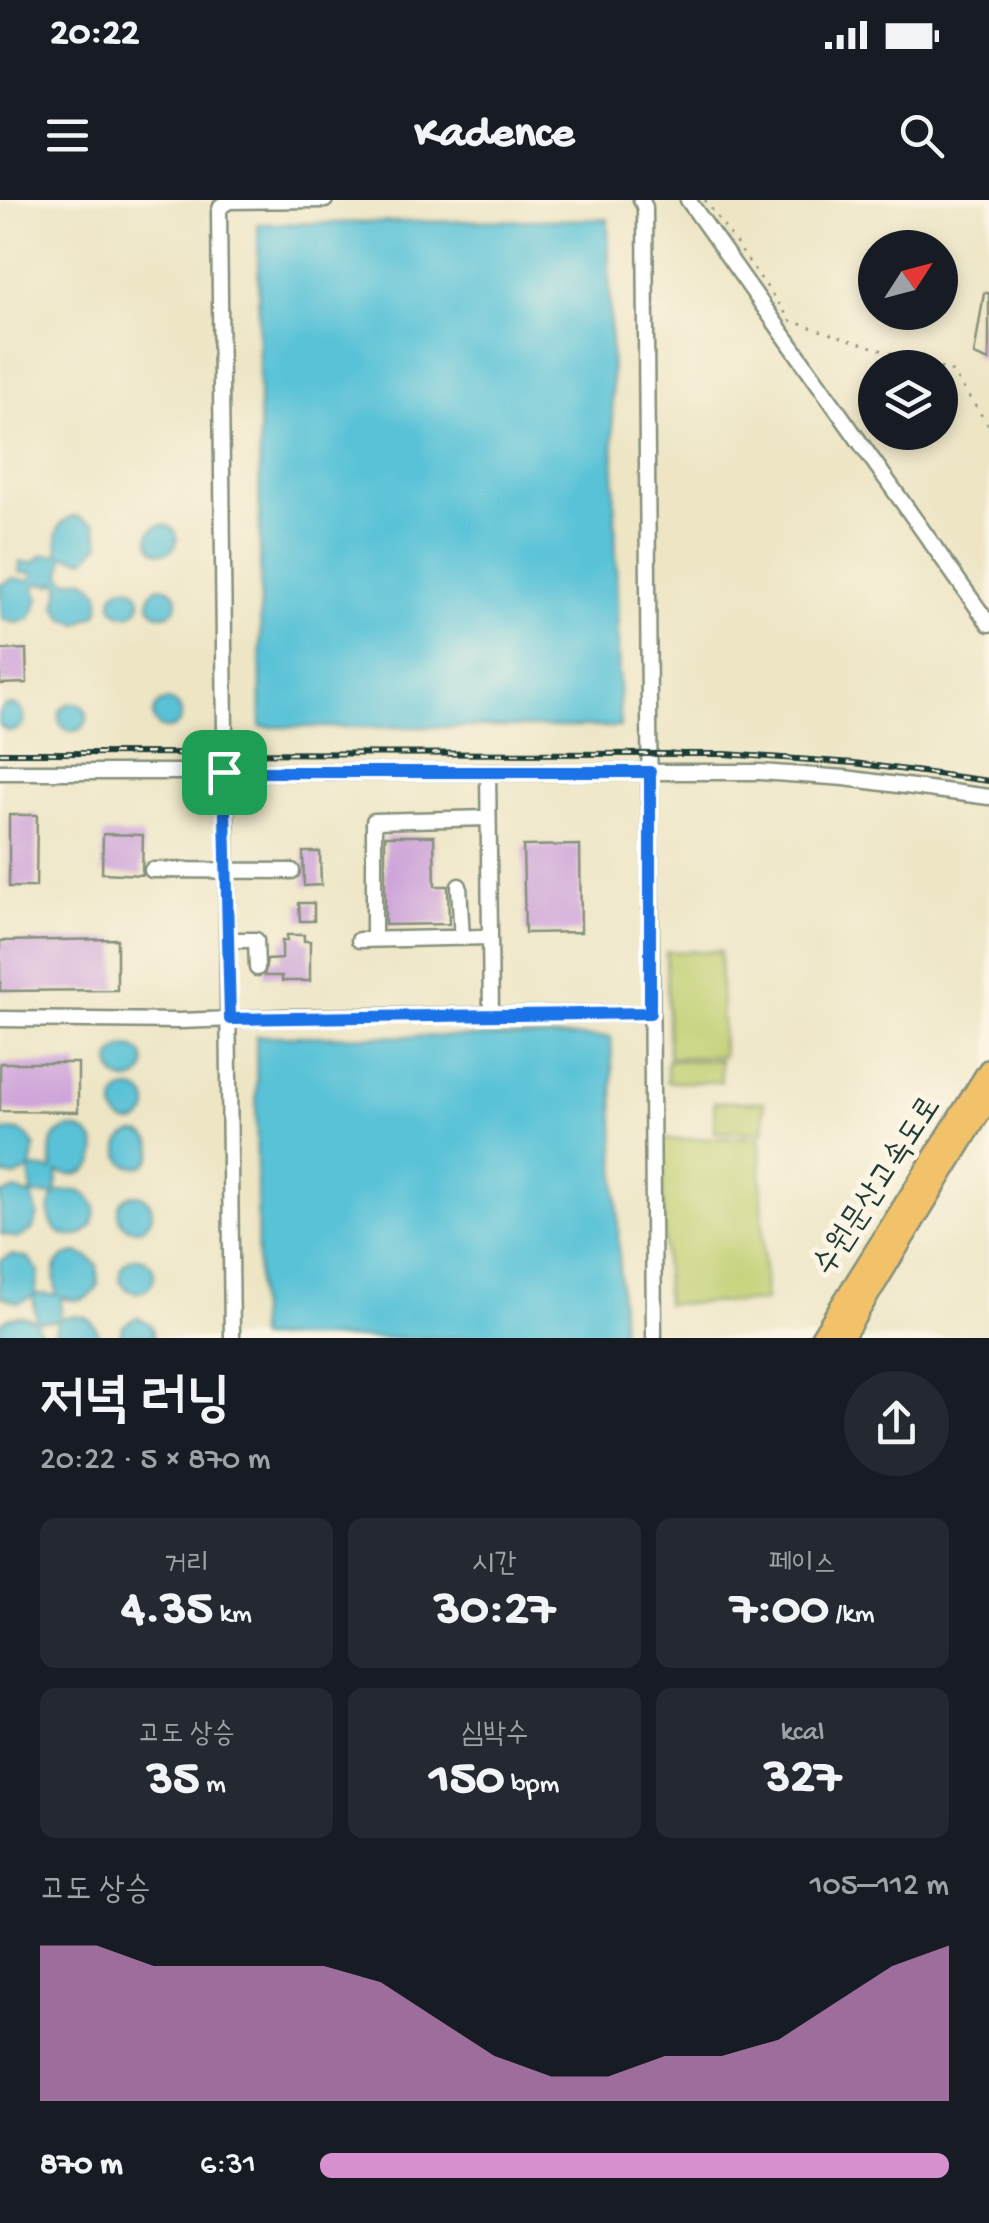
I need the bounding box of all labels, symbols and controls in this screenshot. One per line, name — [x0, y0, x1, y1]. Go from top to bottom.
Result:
text: 20:22 — [50, 13, 139, 57]
icon: menu — [40, 108, 95, 163]
icon: search — [894, 108, 949, 163]
text: Kadence — [415, 109, 574, 162]
north arrow — [858, 230, 958, 330]
map controls — [858, 230, 958, 450]
button: layers — [858, 350, 958, 450]
pin — [182, 730, 267, 815]
icon: arrive — [197, 745, 252, 800]
street label: 수원문산고속도로 — [807, 1090, 951, 1284]
button: share — [844, 1371, 949, 1476]
text: 저녁 러닝 — [40, 1372, 230, 1436]
text: 20:22 · 5 × 870 m — [40, 1442, 271, 1480]
text: 거리 — [164, 1549, 209, 1582]
text: 시간 — [472, 1549, 517, 1582]
text: 페이스 — [769, 1549, 836, 1582]
text: 4.35 — [121, 1582, 213, 1641]
text: 30:27 — [434, 1582, 555, 1641]
text: 7:00 — [730, 1582, 829, 1641]
text: km — [213, 1599, 252, 1632]
text: /km — [829, 1599, 875, 1632]
text: kcal — [781, 1717, 824, 1750]
text: 고도 상승 — [138, 1719, 235, 1752]
text: 심박수 — [461, 1719, 528, 1752]
text: 327 — [764, 1750, 841, 1809]
text: 35 — [147, 1752, 199, 1811]
text: 150 — [430, 1752, 504, 1811]
text: m — [199, 1769, 226, 1802]
text: bpm — [504, 1769, 559, 1802]
text: 105–112 m — [810, 1868, 949, 1906]
text: 고도 상승 — [40, 1873, 151, 1911]
text: 870 m — [40, 2147, 123, 2185]
text: 6:31 — [200, 2147, 256, 2185]

